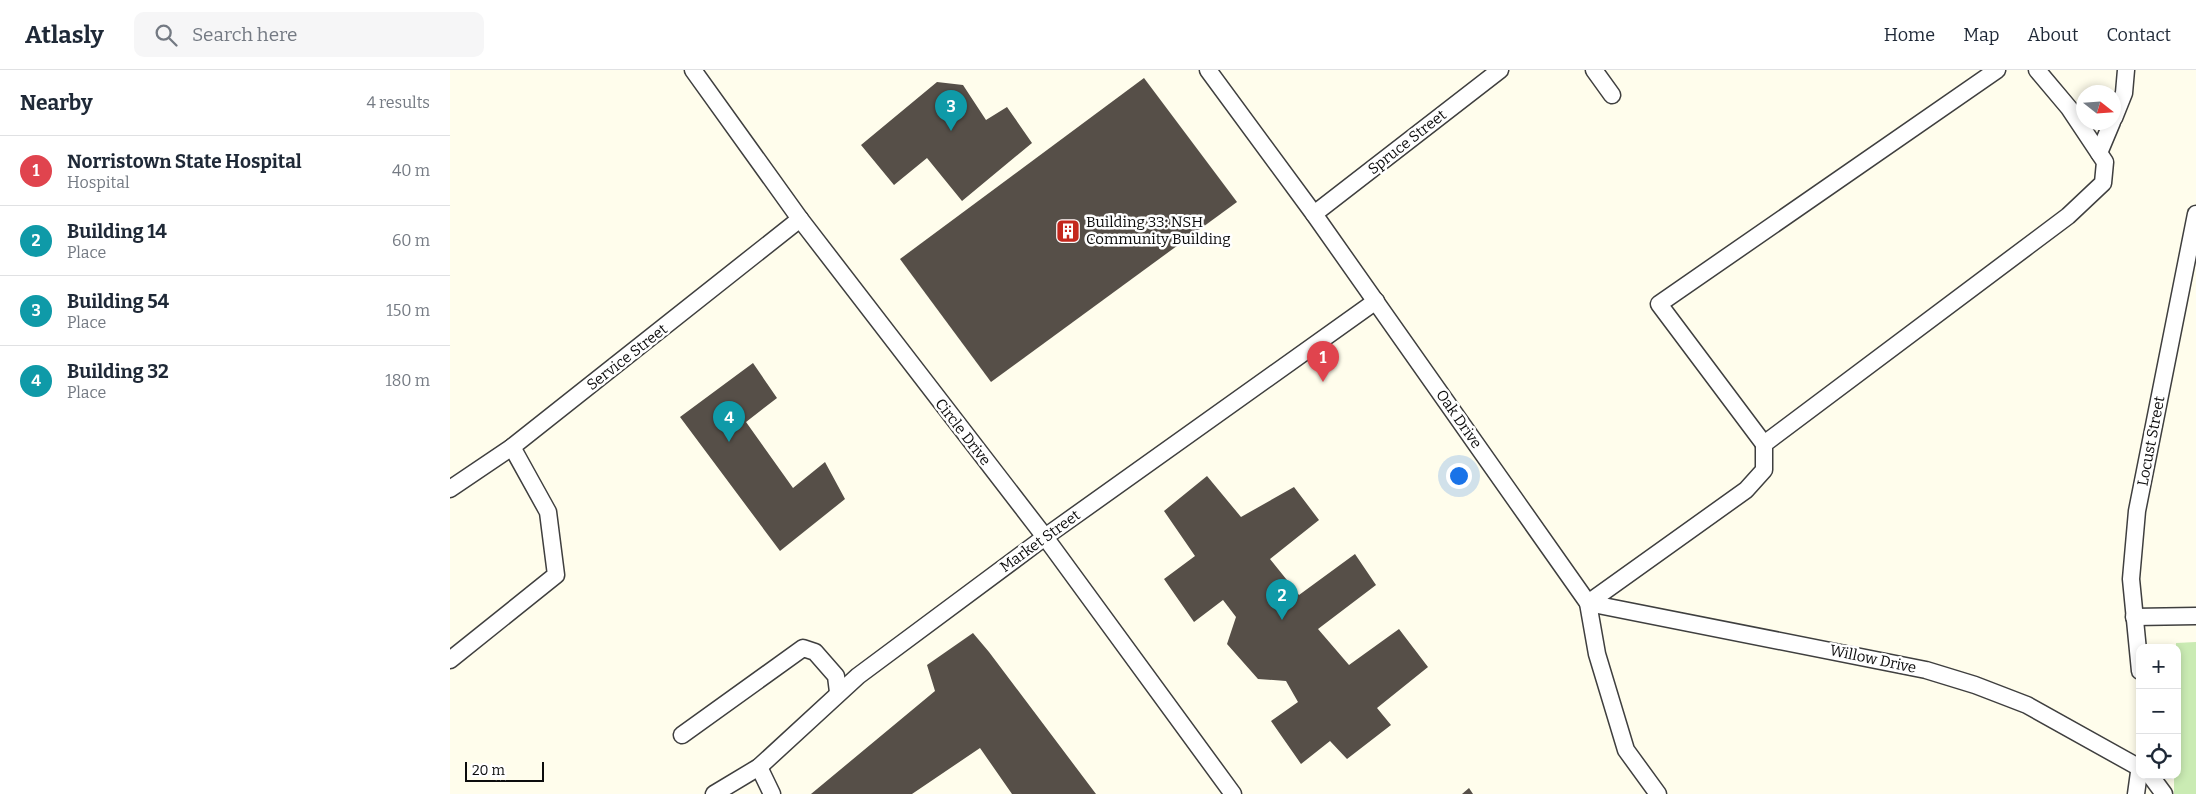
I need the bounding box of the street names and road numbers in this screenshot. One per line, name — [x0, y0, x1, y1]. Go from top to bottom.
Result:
street label: Spruce Street — [1364, 106, 1450, 178]
street label: Service Street — [583, 320, 671, 394]
street label: Oak Drive — [1432, 386, 1486, 452]
street label: Locust Street — [2133, 394, 2169, 488]
street label: Circle Drive — [931, 395, 995, 469]
street label: Market Street — [996, 506, 1084, 576]
street label: Willow Drive — [1828, 641, 1918, 677]

